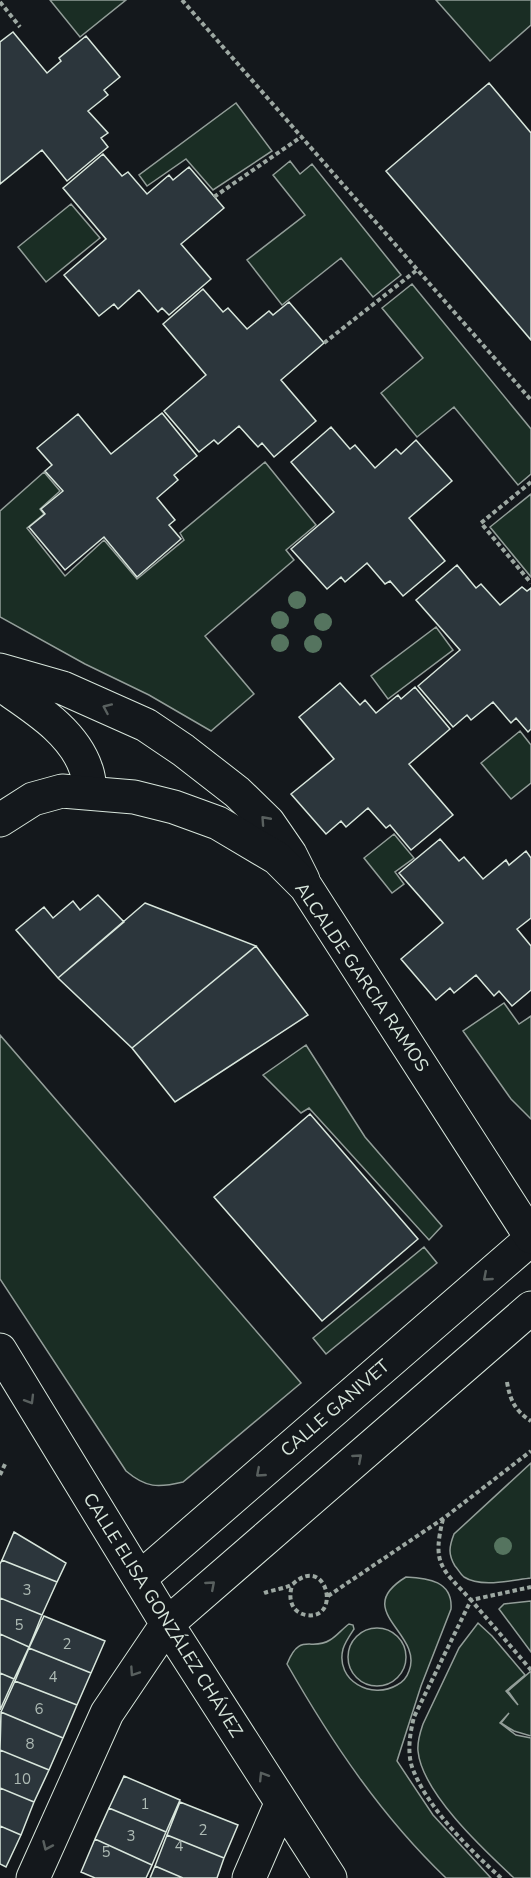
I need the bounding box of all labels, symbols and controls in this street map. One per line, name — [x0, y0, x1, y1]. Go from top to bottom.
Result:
one-way arrow — [103, 703, 114, 715]
one-way arrow — [261, 816, 272, 827]
street label: ALCALDE GARCIA RAMOS — [290, 878, 434, 1076]
one-way arrow — [483, 1270, 494, 1281]
street label: CALLE GANIVET — [275, 1354, 395, 1462]
one-way arrow — [23, 1394, 34, 1404]
one-way arrow — [351, 1454, 362, 1465]
one-way arrow — [256, 1466, 267, 1477]
street label: CALLE ELISA GONZÁLEZ CHÁVEZ — [78, 1488, 249, 1742]
house number: 3 — [22, 1580, 32, 1600]
one-way arrow — [204, 1582, 215, 1593]
house number: 5 — [14, 1615, 24, 1635]
house number: 2 — [62, 1634, 72, 1654]
one-way arrow — [130, 1666, 141, 1677]
house number: 4 — [48, 1667, 58, 1687]
house number: 6 — [34, 1699, 44, 1719]
house number: 8 — [25, 1734, 35, 1754]
house number: 10 — [13, 1769, 31, 1789]
one-way arrow — [260, 1772, 271, 1783]
house number: 1 — [140, 1794, 150, 1814]
house number: 2 — [198, 1820, 208, 1840]
house number: 3 — [126, 1826, 136, 1846]
house number: 4 — [174, 1836, 184, 1856]
one-way arrow — [42, 1840, 54, 1851]
house number: 5 — [101, 1842, 111, 1862]

